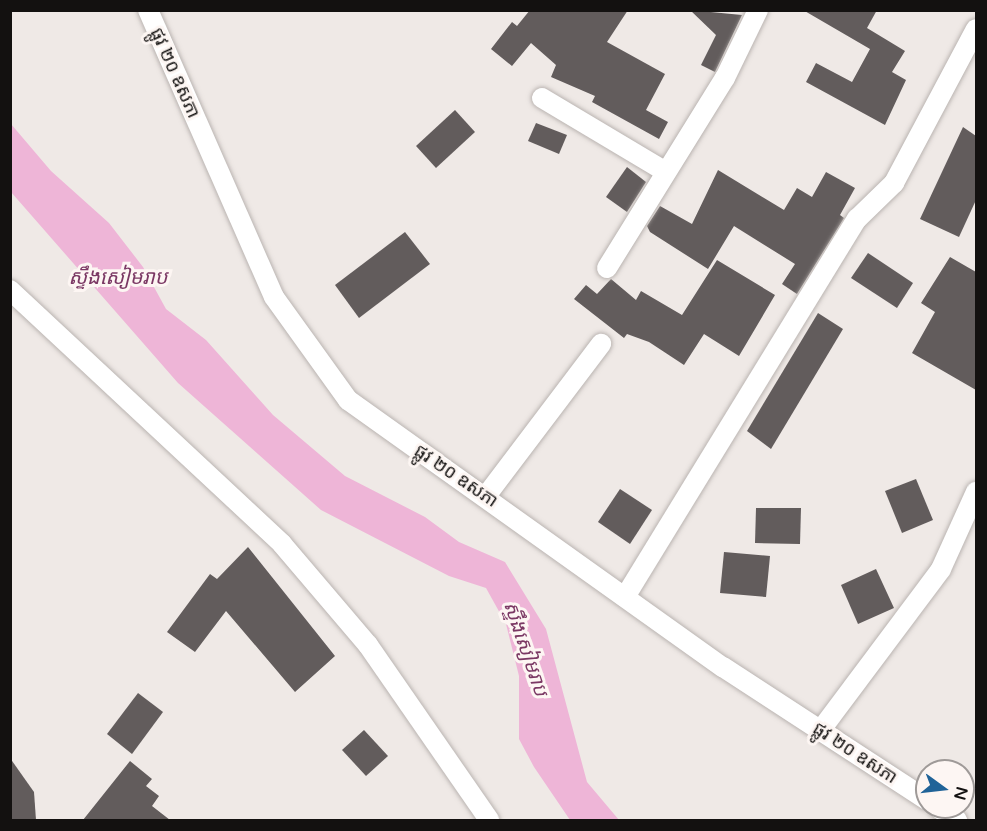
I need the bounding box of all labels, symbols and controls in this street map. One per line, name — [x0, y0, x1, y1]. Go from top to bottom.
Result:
street label: ផ្លូវ ២០ ឧសភា — [146, 25, 204, 121]
water label: ស្ទឹងសៀមរាប — [68, 266, 168, 290]
street label: ផ្លូវ ២០ ឧសភា — [410, 440, 502, 512]
water label: ស្ទឹងសៀមរាប — [498, 598, 552, 700]
street label: ផ្លូវ ២០ ឧសភា — [809, 718, 901, 788]
north arrow — [915, 759, 975, 819]
text: N — [949, 784, 972, 802]

